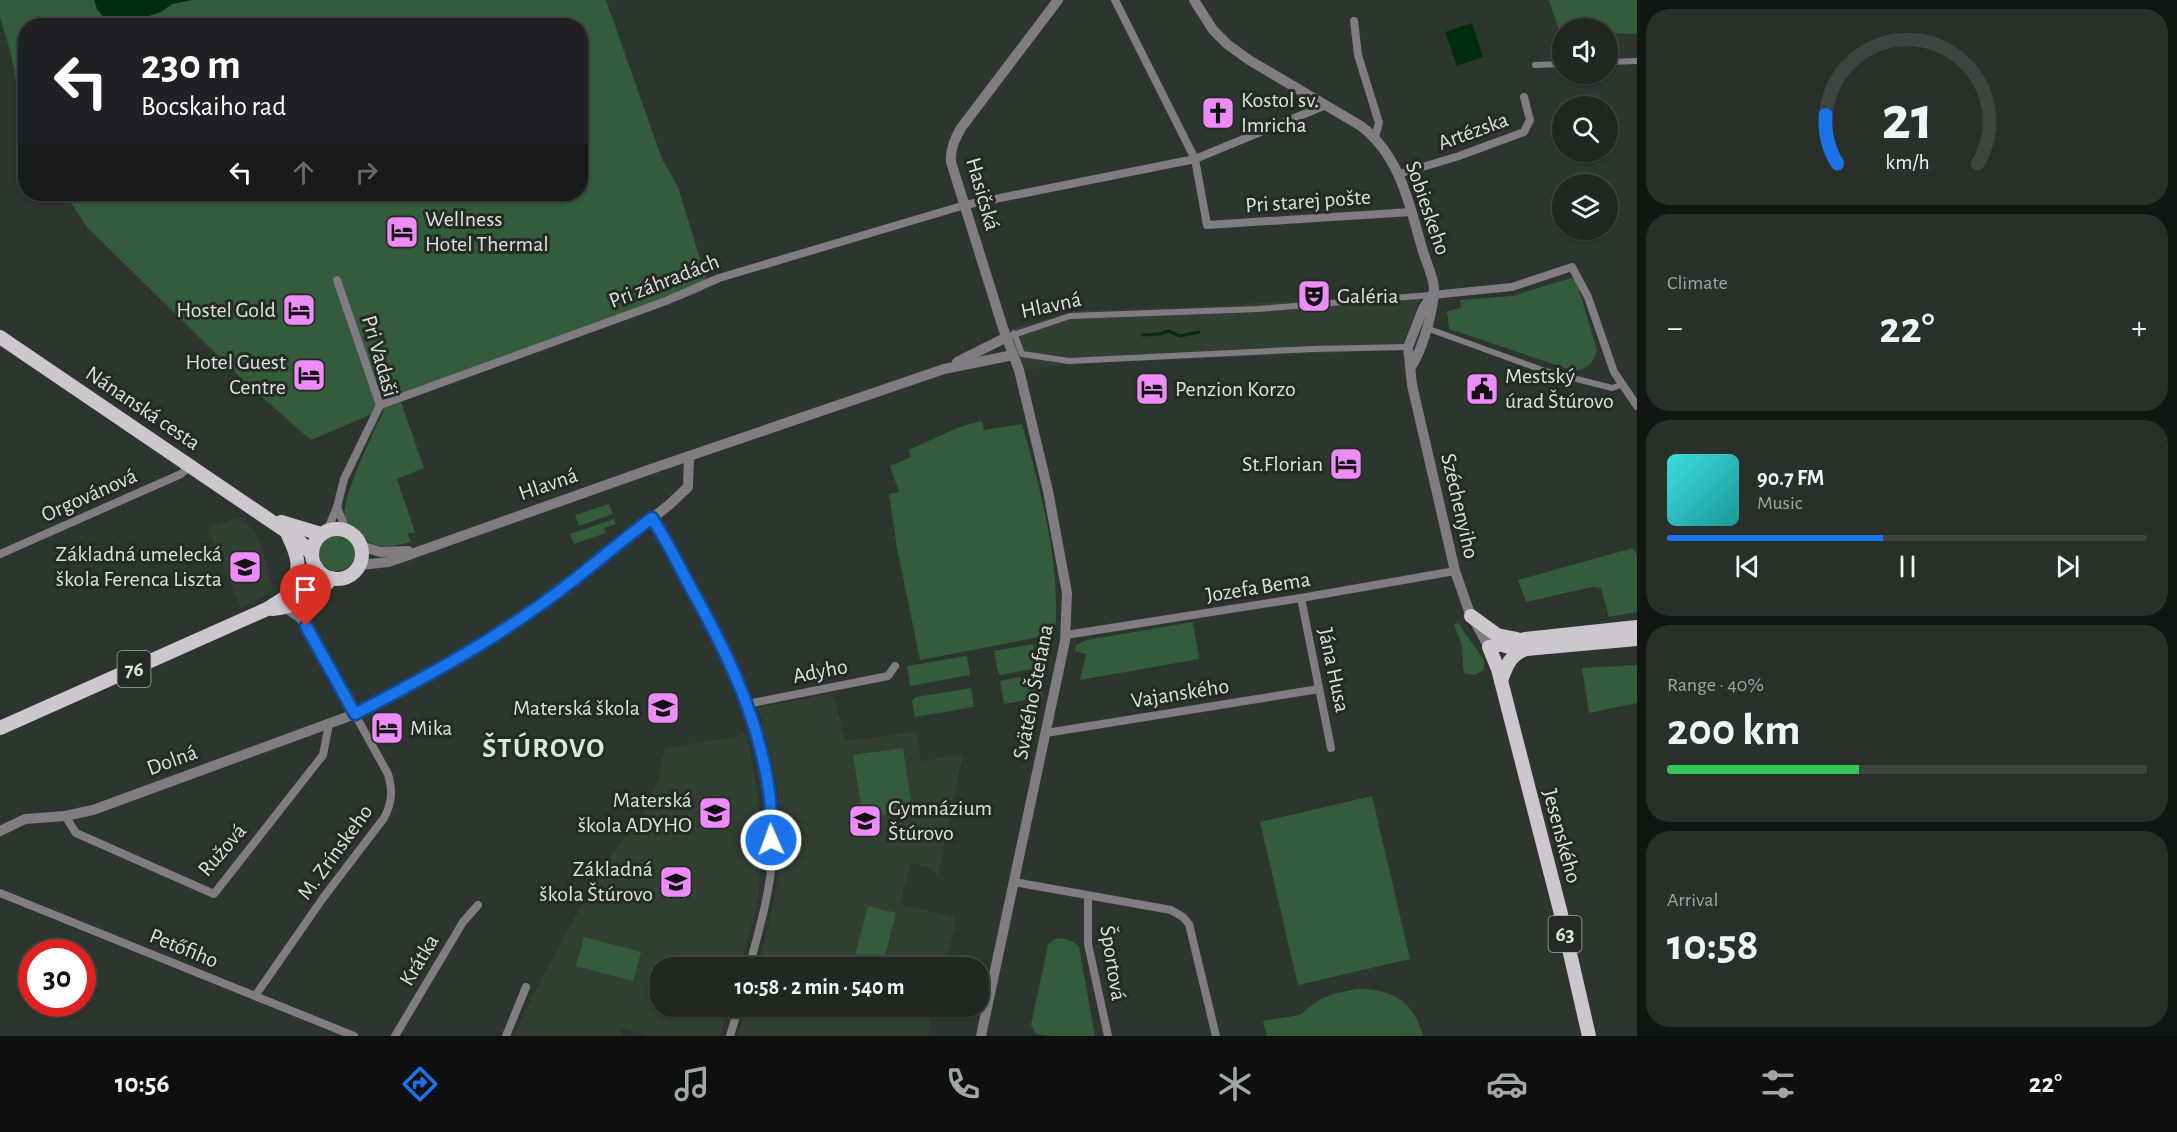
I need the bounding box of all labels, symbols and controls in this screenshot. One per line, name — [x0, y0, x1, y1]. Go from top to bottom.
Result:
map controls — [1552, 18, 1618, 240]
button: sound — [1552, 18, 1618, 84]
icon: left — [42, 42, 120, 120]
text: 230 m — [141, 44, 241, 86]
text: 21 — [1881, 88, 1933, 150]
place label: Kostol sv. Imricha — [1241, 89, 1319, 136]
text: Bocskaiho rad — [141, 93, 286, 120]
church icon: Kostol sv. Imricha — [1200, 95, 1236, 131]
button: search — [1552, 96, 1618, 162]
street label: Artézska — [1435, 108, 1511, 154]
text: km/h — [1885, 153, 1929, 174]
street label: Hasičská — [962, 155, 1004, 233]
icon: left — [224, 156, 257, 189]
icon: ahead — [287, 156, 320, 189]
icon: right — [350, 156, 383, 189]
street label: Sobieskeho — [1402, 158, 1454, 258]
button: layers — [1552, 174, 1618, 240]
street label: Pri starej pošte — [1244, 186, 1372, 216]
place label: Wellness Hotel Thermal — [425, 208, 549, 255]
hotel icon: Wellness Hotel Thermal — [384, 214, 420, 250]
street label: Pri záhradách — [606, 250, 722, 312]
text: Climate — [1667, 273, 1728, 293]
theatre icon: Galéria — [1296, 278, 1332, 314]
place label: Galéria — [1337, 285, 1398, 307]
street label: Hlavná — [1019, 288, 1083, 322]
hotel icon: Hostel Gold — [281, 292, 317, 328]
place label: Hostel Gold — [176, 299, 276, 321]
text: 22° — [1879, 306, 1935, 351]
text: − — [1667, 312, 1683, 345]
text: + — [2131, 312, 2147, 345]
street label: Pri Vadaši — [358, 313, 402, 399]
place label: Hotel Guest Centre — [185, 351, 286, 398]
hotel icon: Hotel Guest Centre — [291, 357, 327, 393]
street label: Nánanská cesta — [82, 362, 204, 454]
place label: Mestský úrad Štúrovo — [1505, 365, 1614, 412]
hotel icon: Penzion Korzo — [1134, 371, 1170, 407]
public building icon: Mestský úrad Štúrovo — [1464, 371, 1500, 407]
place label: Penzion Korzo — [1175, 378, 1296, 400]
hotel icon: St.Florian — [1328, 446, 1364, 482]
street label: Széchenyiho — [1437, 451, 1483, 561]
place label: St.Florian — [1242, 453, 1323, 475]
street label: Orgovánová — [38, 464, 140, 526]
street label: Hlavná — [516, 464, 580, 504]
text: 90.7 FM — [1757, 467, 1824, 489]
text: Music — [1757, 493, 1803, 513]
place label: Základná umelecká škola Ferenca Liszta — [56, 543, 222, 590]
school or university icon: Základná umelecká škola Ferenca Liszta — [227, 549, 263, 585]
icon: previous — [1731, 550, 1764, 583]
icon: pause — [1891, 550, 1924, 583]
icon: next — [2051, 550, 2084, 583]
pin — [280, 564, 331, 626]
street label: Jozefa Bema — [1204, 568, 1312, 606]
icon: arrive — [289, 573, 322, 606]
street label: Svätého Štefana — [1008, 622, 1057, 761]
street label: Jána Husa — [1314, 626, 1354, 714]
road number: 76 — [118, 651, 150, 687]
street label: Adyho — [791, 655, 849, 687]
street label: Vajanského — [1130, 674, 1230, 712]
text: Range · 40% — [1667, 675, 1764, 695]
school or university icon: Materská škola — [645, 690, 681, 726]
place label: Materská škola — [513, 697, 640, 719]
text: 200 km — [1667, 708, 1800, 753]
hotel icon: Mika — [369, 710, 405, 746]
place label: Mika — [410, 717, 452, 739]
district label: ŠTÚROVO — [482, 732, 606, 763]
street label: Dolná — [144, 741, 200, 779]
street label: Jesenského — [1539, 787, 1585, 885]
place label: Materská škola ADYHO — [578, 789, 692, 836]
school or university icon: Materská škola ADYHO — [697, 795, 733, 831]
place label: Gymnázium Štúrovo — [888, 797, 992, 844]
street label: M. Zrínskeho — [293, 800, 377, 904]
school or university icon: Gymnázium Štúrovo — [847, 803, 883, 839]
position arrow — [739, 808, 803, 872]
street label: Ružová — [194, 820, 250, 880]
place label: Základná škola Štúrovo — [539, 858, 653, 905]
school or university icon: Základná škola Štúrovo — [658, 864, 694, 900]
text: Arrival — [1667, 890, 1718, 910]
road number: 63 — [1548, 916, 1582, 952]
text: 10:58 — [1667, 923, 1759, 968]
street label: Petőfiho — [146, 924, 222, 972]
street label: Športová — [1096, 924, 1131, 1002]
street label: Krátka — [395, 930, 443, 990]
speed limit sign: 30 — [18, 939, 96, 1017]
text: 10:58 · 2 min · 540 m — [734, 976, 905, 998]
icon: directions — [399, 1063, 441, 1105]
icon: music — [671, 1063, 713, 1105]
icon: phone — [942, 1063, 984, 1105]
icon: climate — [1214, 1063, 1256, 1105]
icon: car — [1486, 1063, 1528, 1105]
icon: filters — [1757, 1063, 1799, 1105]
text: 10:56 — [115, 1070, 169, 1097]
text: 22° — [2029, 1070, 2062, 1097]

